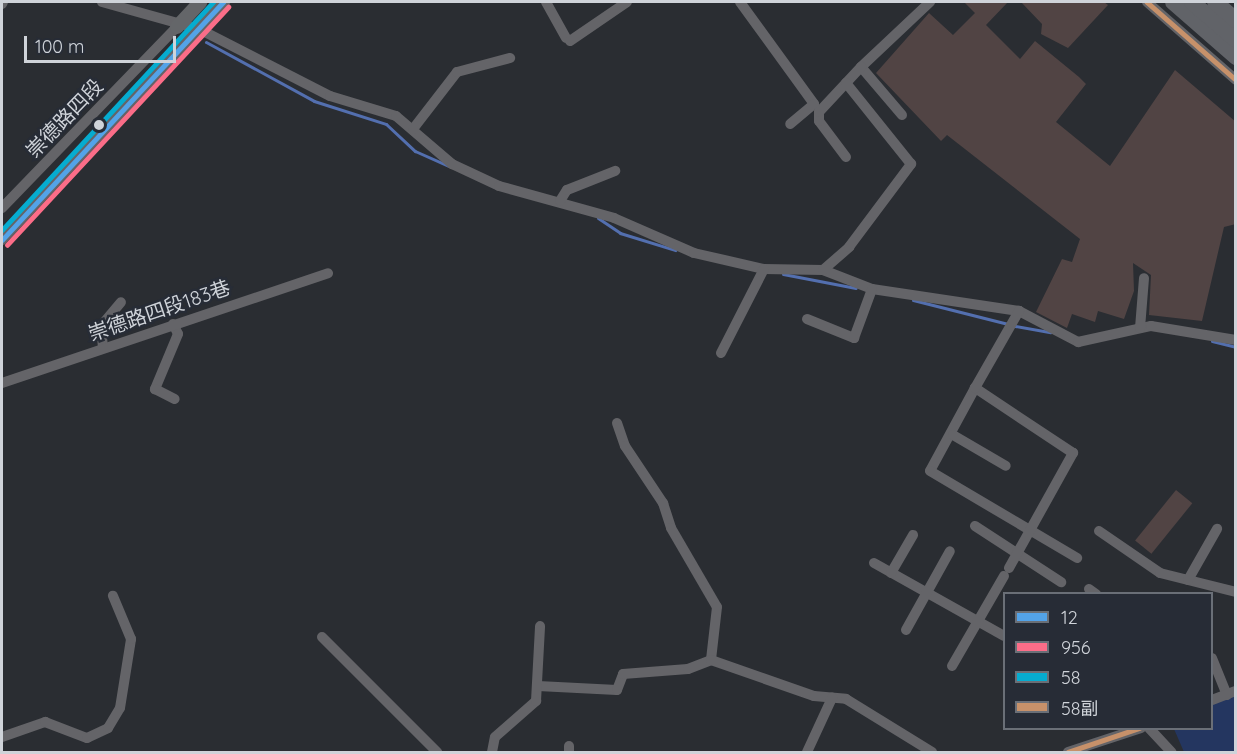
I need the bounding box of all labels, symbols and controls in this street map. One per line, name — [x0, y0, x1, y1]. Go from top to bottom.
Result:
scale bar — [27, 24, 178, 62]
text: 100 m — [35, 35, 84, 58]
street label: 崇德路四段 — [21, 74, 107, 162]
unlabelled marker — [93, 119, 105, 131]
street label: 崇德路四段183巷 — [85, 274, 233, 346]
legend — [1003, 592, 1213, 730]
text: 12 — [1061, 606, 1078, 629]
text: 956 — [1061, 636, 1091, 659]
text: 58 — [1061, 666, 1081, 689]
text: 58副 — [1061, 697, 1099, 720]

